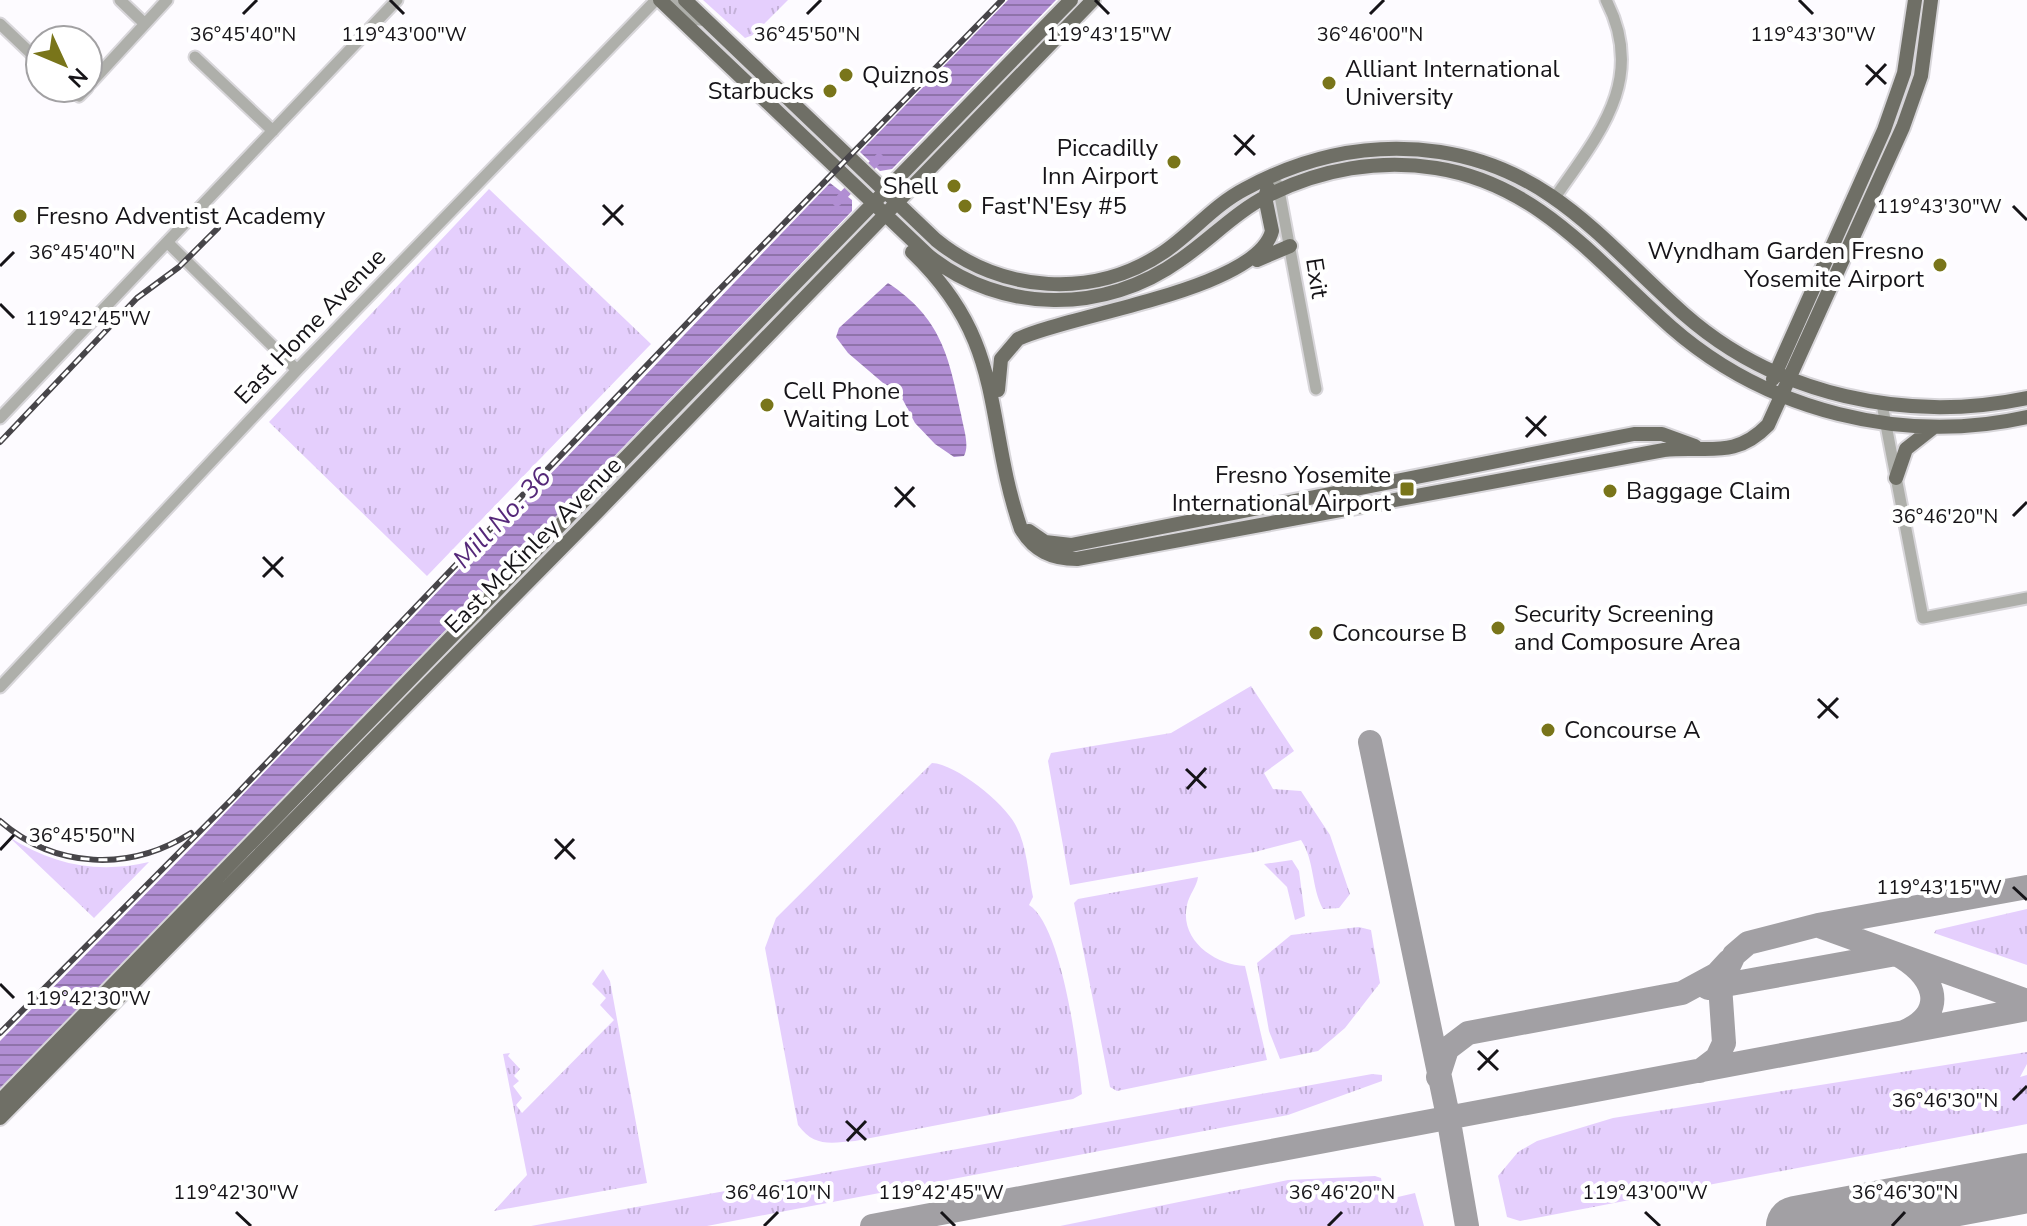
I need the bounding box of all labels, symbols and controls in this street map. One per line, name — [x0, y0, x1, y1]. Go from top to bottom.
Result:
text: 36°45'40"N — [190, 21, 296, 48]
text: 119°43'00"W — [341, 21, 467, 48]
text: 36°45'50"N — [754, 21, 860, 48]
text: 119°43'15"W — [1046, 21, 1172, 48]
text: 36°46'00"N — [1317, 21, 1423, 48]
text: 119°43'30"W — [1750, 21, 1876, 48]
north arrow — [24, 24, 104, 104]
place label: Alliant International University — [1345, 53, 1560, 113]
place label: Quiznos — [862, 59, 949, 91]
text: N — [61, 61, 94, 94]
marker: Quiznos — [837, 66, 855, 84]
marker: Alliant International University — [1320, 74, 1338, 92]
place label: Starbucks — [708, 75, 814, 107]
marker: Starbucks — [821, 82, 839, 100]
place label: Piccadilly Inn Airport — [1042, 132, 1159, 192]
marker: Piccadilly Inn Airport — [1165, 153, 1183, 171]
place label: Shell — [883, 170, 938, 202]
marker: Shell — [945, 177, 963, 195]
place label: Fast'N'Esy #5 — [981, 190, 1127, 222]
text: 119°43'30"W — [1876, 193, 2002, 220]
marker: Fast'N'Esy #5 — [956, 197, 974, 215]
place label: Fresno Adventist Academy — [36, 200, 326, 232]
marker: Fresno Adventist Academy — [11, 207, 29, 225]
place label: Wyndham Garden Fresno Yosemite Airport — [1647, 235, 1925, 295]
text: 36°45'40"N — [29, 239, 135, 266]
street label: East Home Avenue — [227, 241, 393, 411]
street label: Exit — [1298, 255, 1336, 301]
marker: Wyndham Garden Fresno Yosemite Airport — [1931, 256, 1949, 274]
text: 119°42'45"W — [25, 305, 151, 332]
place label: Cell Phone Waiting Lot — [783, 375, 909, 435]
marker: Cell Phone Waiting Lot — [758, 396, 776, 414]
street label: East McKinley Avenue — [437, 449, 629, 641]
place label: Fresno Yosemite International Airport — [1172, 459, 1392, 519]
water label: Mill No. 36 — [445, 460, 559, 576]
place label: Baggage Claim — [1626, 475, 1791, 507]
marker: Fresno Yosemite International Airport — [1398, 480, 1416, 498]
marker: Baggage Claim — [1601, 482, 1619, 500]
text: 36°46'20"N — [1892, 503, 1998, 530]
place label: Security Screening and Composure Area — [1514, 598, 1741, 658]
place label: Concourse B — [1332, 617, 1467, 649]
marker: Security Screening and Composure Area — [1489, 619, 1507, 637]
marker: Concourse B — [1307, 624, 1325, 642]
place label: Concourse A — [1564, 714, 1701, 746]
marker: Concourse A — [1539, 721, 1557, 739]
text: 36°45'50"N — [29, 822, 135, 849]
text: 119°43'15"W — [1876, 874, 2002, 901]
text: 119°42'30"W — [25, 985, 151, 1012]
text: 36°46'30"N — [1892, 1087, 1998, 1114]
text: 119°42'30"W — [173, 1179, 299, 1206]
text: 36°46'10"N — [725, 1179, 831, 1206]
text: 119°42'45"W — [878, 1179, 1004, 1206]
text: 36°46'20"N — [1289, 1179, 1395, 1206]
text: 119°43'00"W — [1582, 1179, 1708, 1206]
text: 36°46'30"N — [1852, 1179, 1958, 1206]

